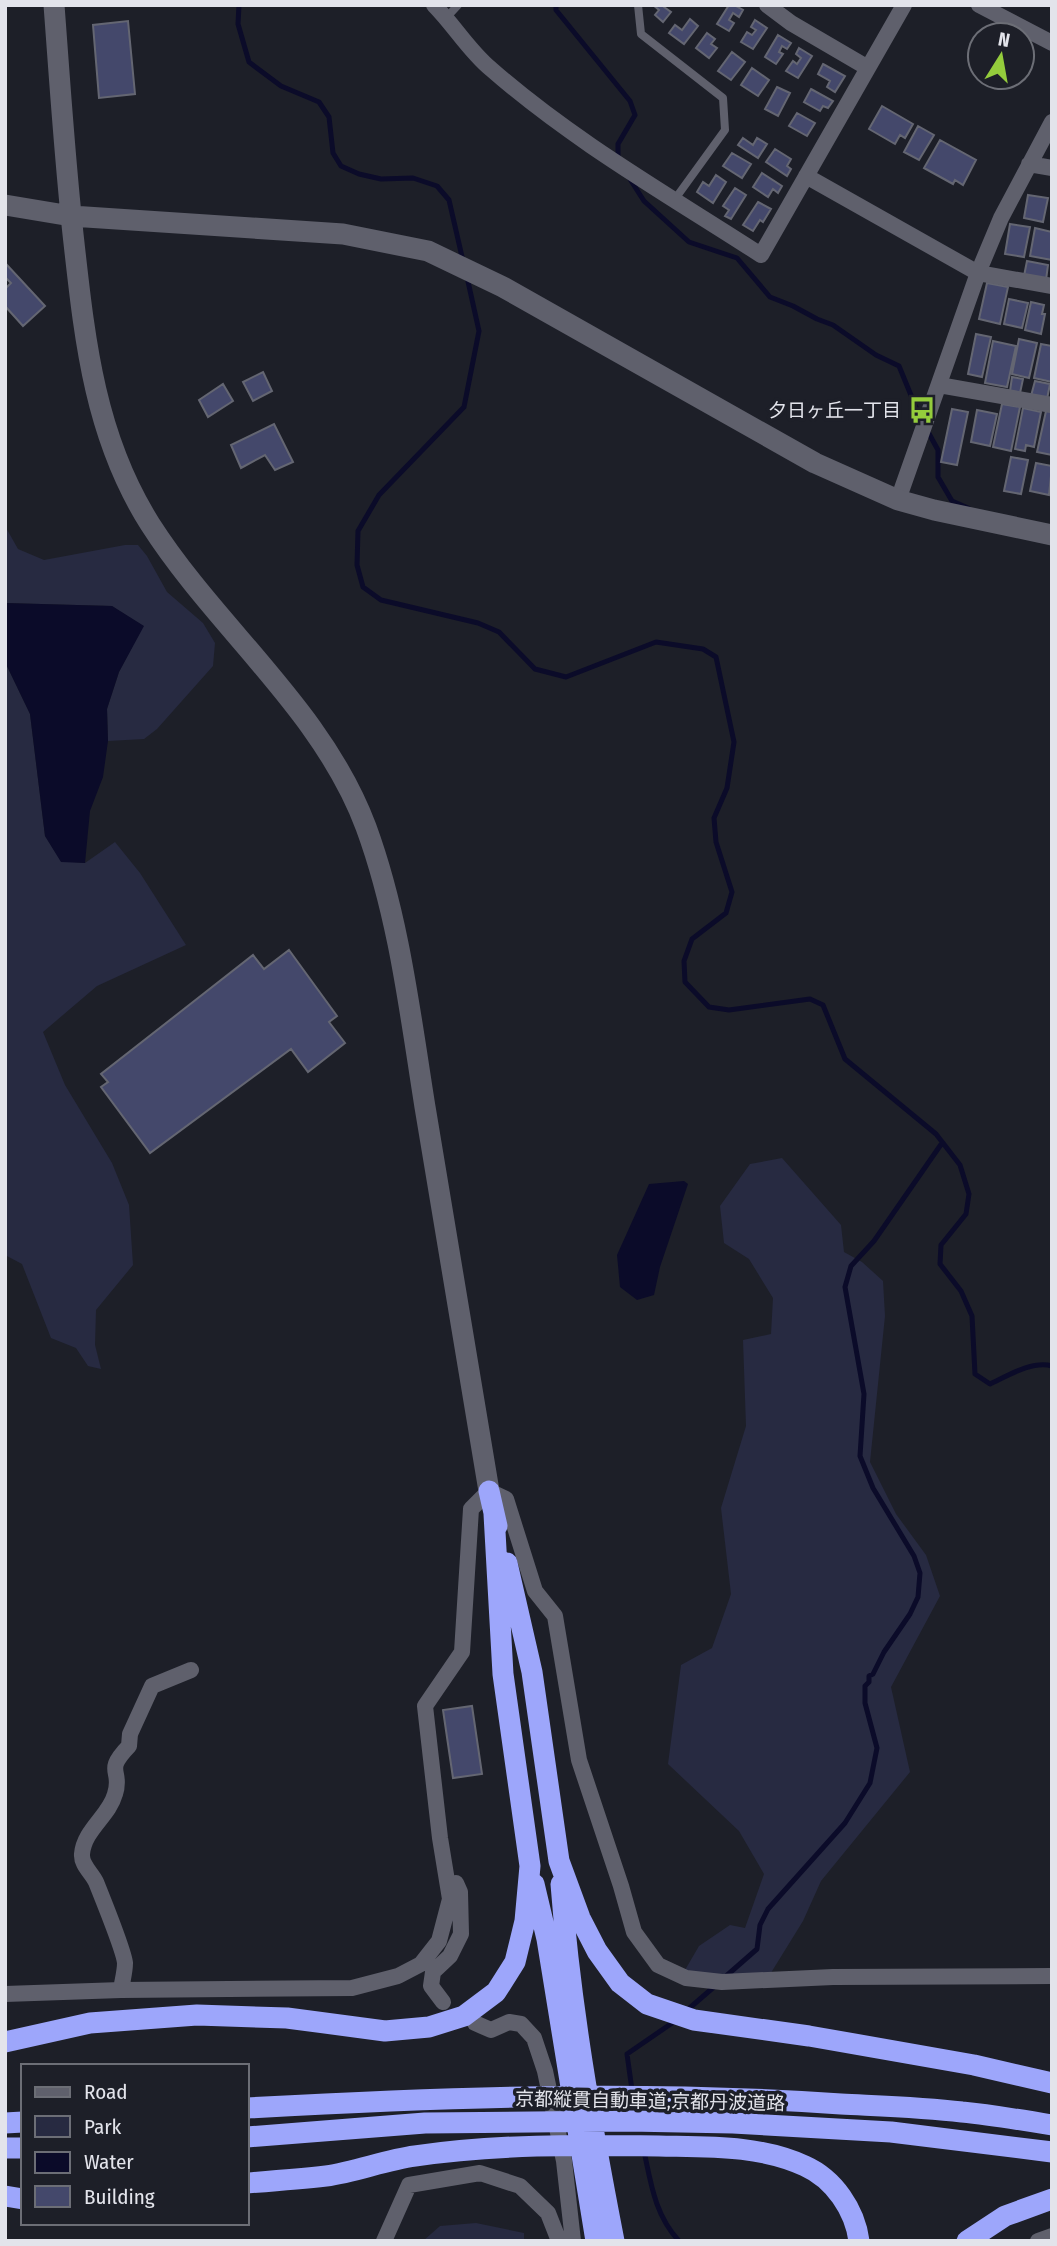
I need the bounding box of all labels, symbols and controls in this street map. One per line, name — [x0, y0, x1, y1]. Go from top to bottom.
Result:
north arrow — [966, 21, 1036, 91]
text: N — [996, 27, 1012, 52]
bus stop icon: 夕日ヶ丘一丁目 — [907, 395, 937, 425]
place label: 夕日ヶ丘一丁目 — [768, 399, 901, 422]
legend — [21, 2064, 248, 2225]
text: Road — [84, 2079, 128, 2105]
street label: 京都縦貫自動車道;京都丹波道路 — [515, 2087, 785, 2115]
text: Park — [84, 2114, 122, 2140]
text: Water — [84, 2149, 134, 2175]
text: Building — [84, 2184, 155, 2210]

